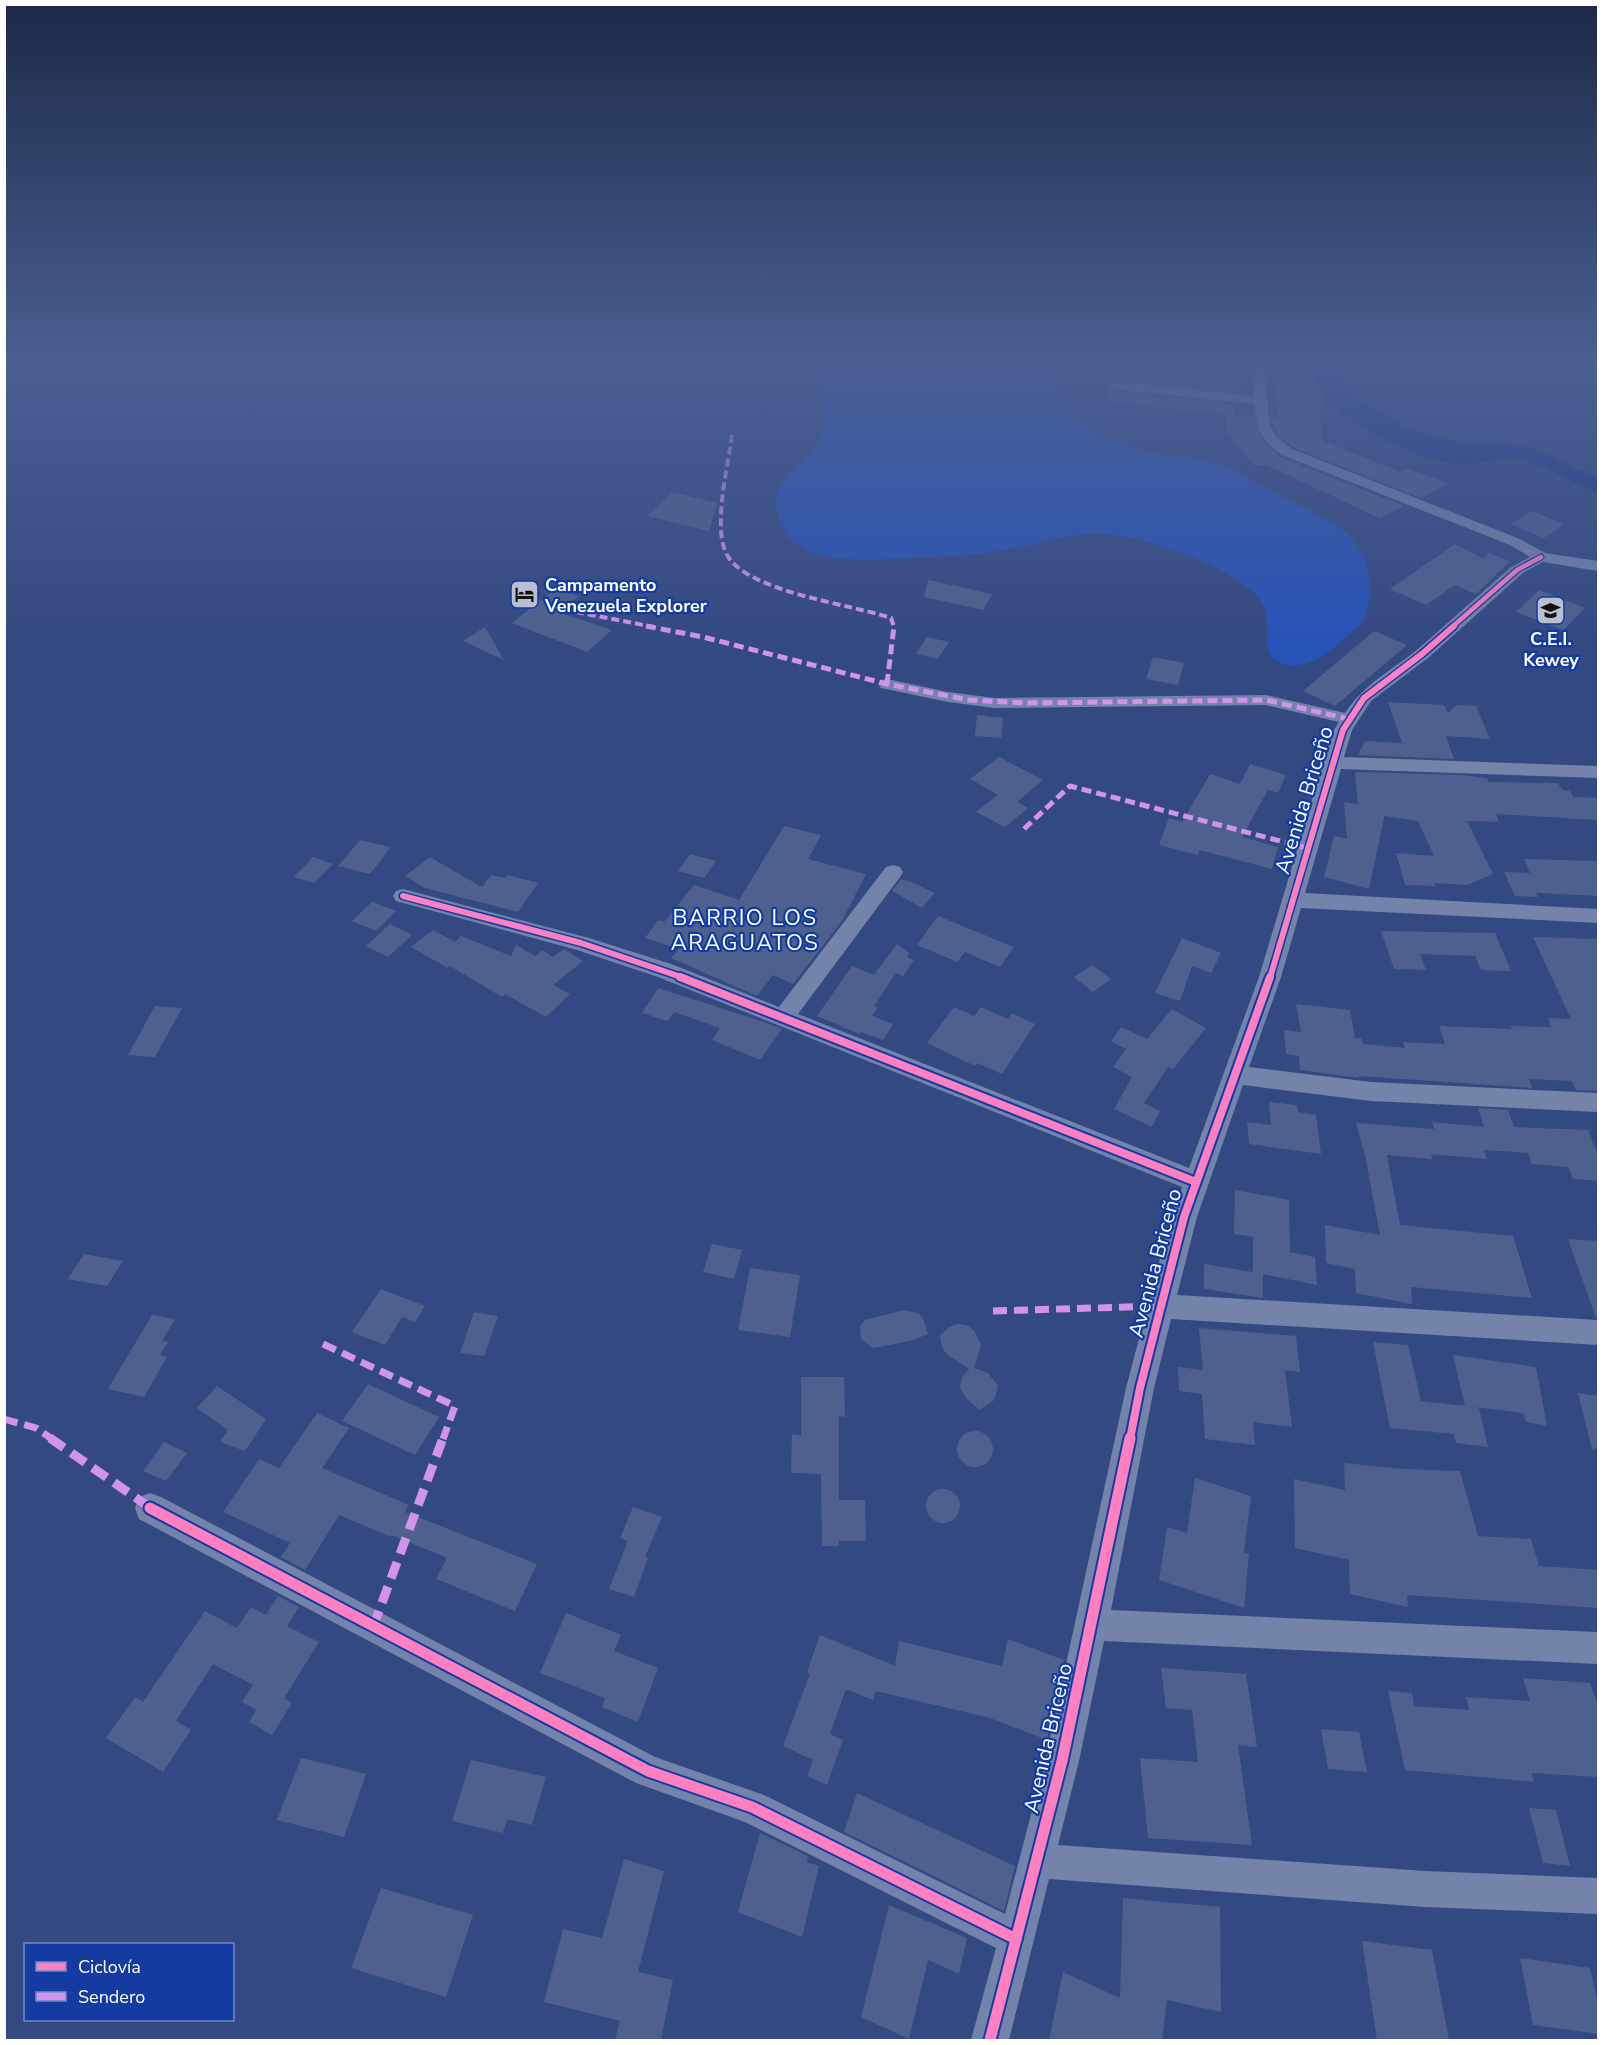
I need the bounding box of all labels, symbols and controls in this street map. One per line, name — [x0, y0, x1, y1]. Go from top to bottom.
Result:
place label: Campamento Venezuela Explorer — [544, 573, 707, 618]
hotel icon: Campamento Venezuela Explorer — [508, 579, 540, 611]
school or university icon: C.E.I. Kewey — [1535, 594, 1567, 626]
place label: C.E.I. Kewey — [1523, 627, 1579, 672]
street label: Avenida Briceño — [1268, 723, 1340, 877]
district label: BARRIO LOS ARAGUATOS — [671, 903, 819, 958]
street label: Avenida Briceño — [1122, 1185, 1188, 1341]
street label: Avenida Briceño — [1017, 1660, 1079, 1816]
legend — [24, 1943, 234, 2021]
text: Ciclovía — [78, 1955, 141, 1979]
text: Sendero — [78, 1985, 145, 2009]

